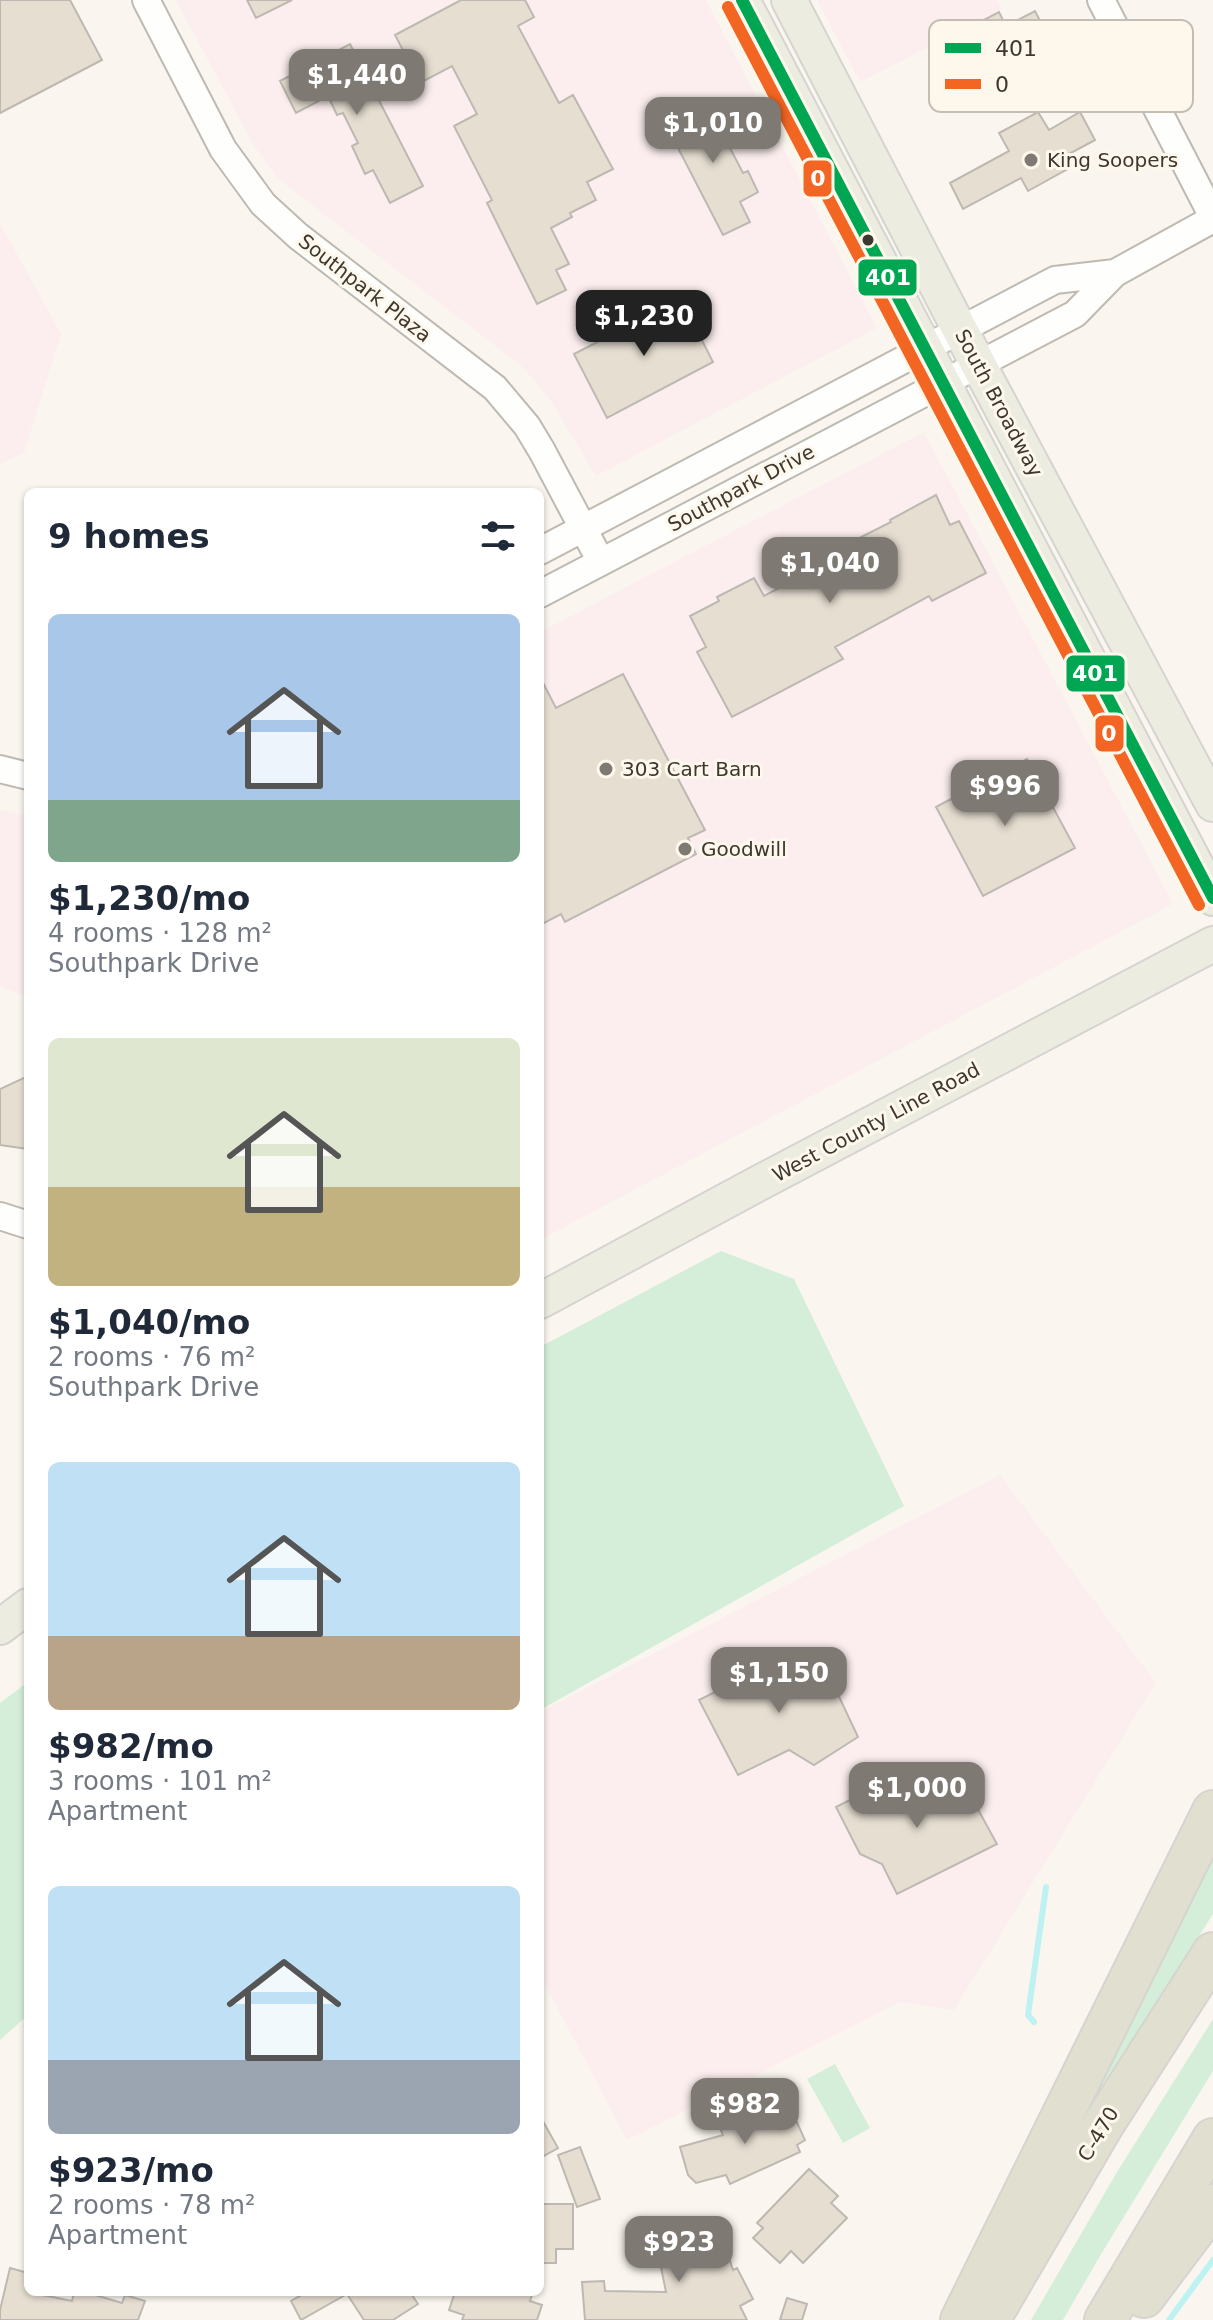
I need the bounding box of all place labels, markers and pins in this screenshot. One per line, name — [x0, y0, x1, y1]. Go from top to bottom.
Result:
pin: $1,440 — [292, 49, 422, 117]
pin: $1,010 — [648, 97, 778, 165]
place label: King Soopers — [1047, 148, 1178, 172]
marker: King Soopers — [1022, 151, 1040, 169]
unlabelled marker — [860, 232, 876, 248]
pin: $1,230 — [579, 290, 709, 358]
pin: $1,040 — [765, 537, 895, 605]
place label: 303 Cart Barn — [622, 757, 762, 781]
marker: 303 Cart Barn — [597, 760, 615, 778]
pin: $996 — [958, 760, 1052, 828]
place label: Goodwill — [701, 837, 787, 861]
marker: Goodwill — [676, 840, 694, 858]
pin: $1,150 — [714, 1647, 844, 1715]
pin: $1,000 — [852, 1762, 982, 1830]
pin: $982 — [698, 2078, 792, 2146]
pin: $923 — [632, 2216, 726, 2284]

